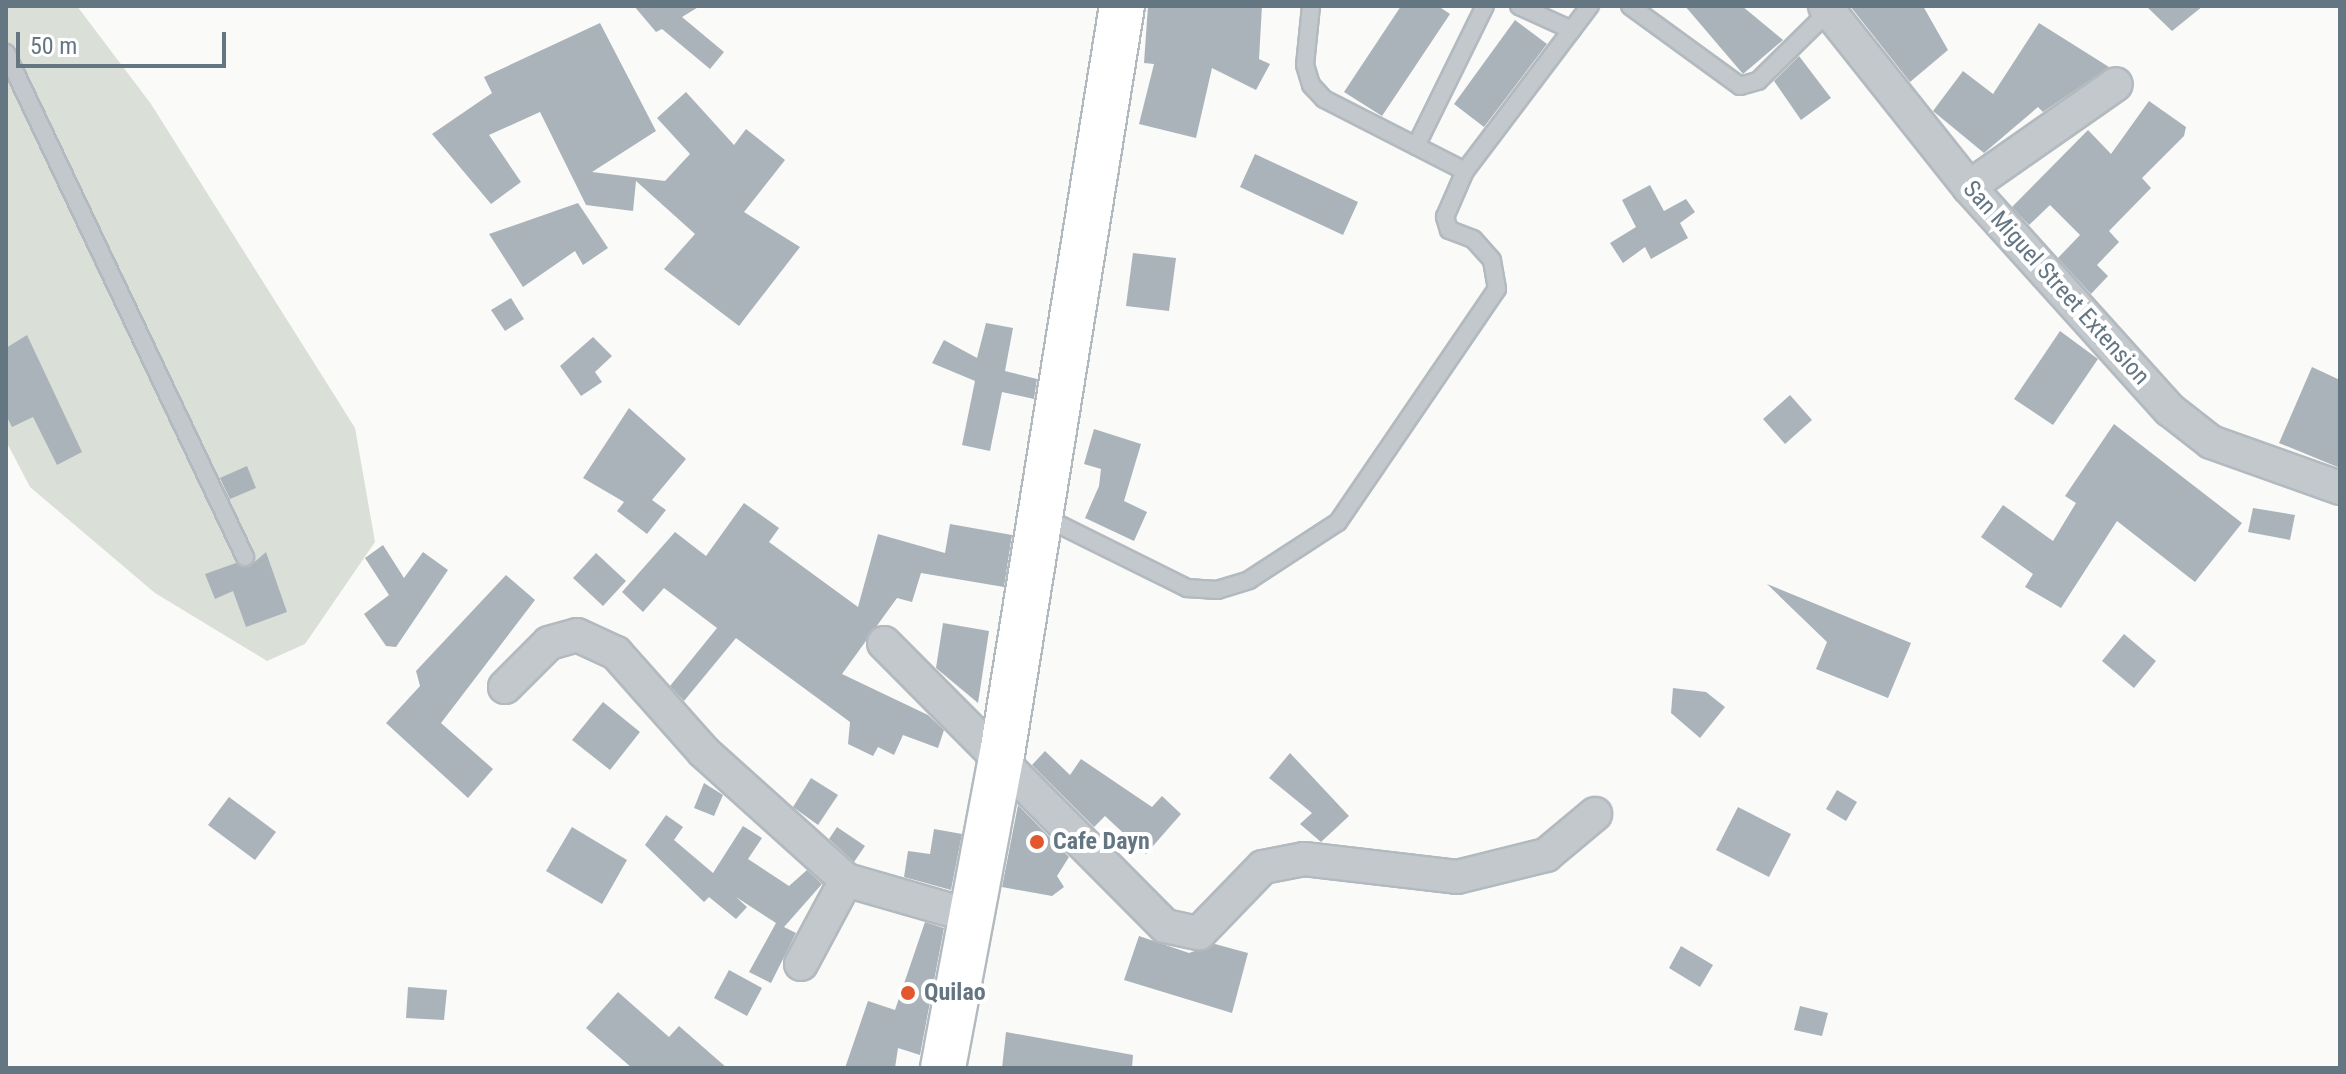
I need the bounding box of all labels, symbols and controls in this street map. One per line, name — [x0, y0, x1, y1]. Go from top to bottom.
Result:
scale bar — [20, 16, 230, 66]
text: 50 m — [30, 32, 77, 60]
street label: San Miguel Street Extension — [1957, 175, 2155, 391]
place label: Cafe Dayn — [1053, 828, 1150, 856]
marker: Cafe Dayn — [1028, 833, 1046, 851]
place label: Quilao — [924, 979, 986, 1007]
marker: Quilao — [899, 984, 917, 1002]

